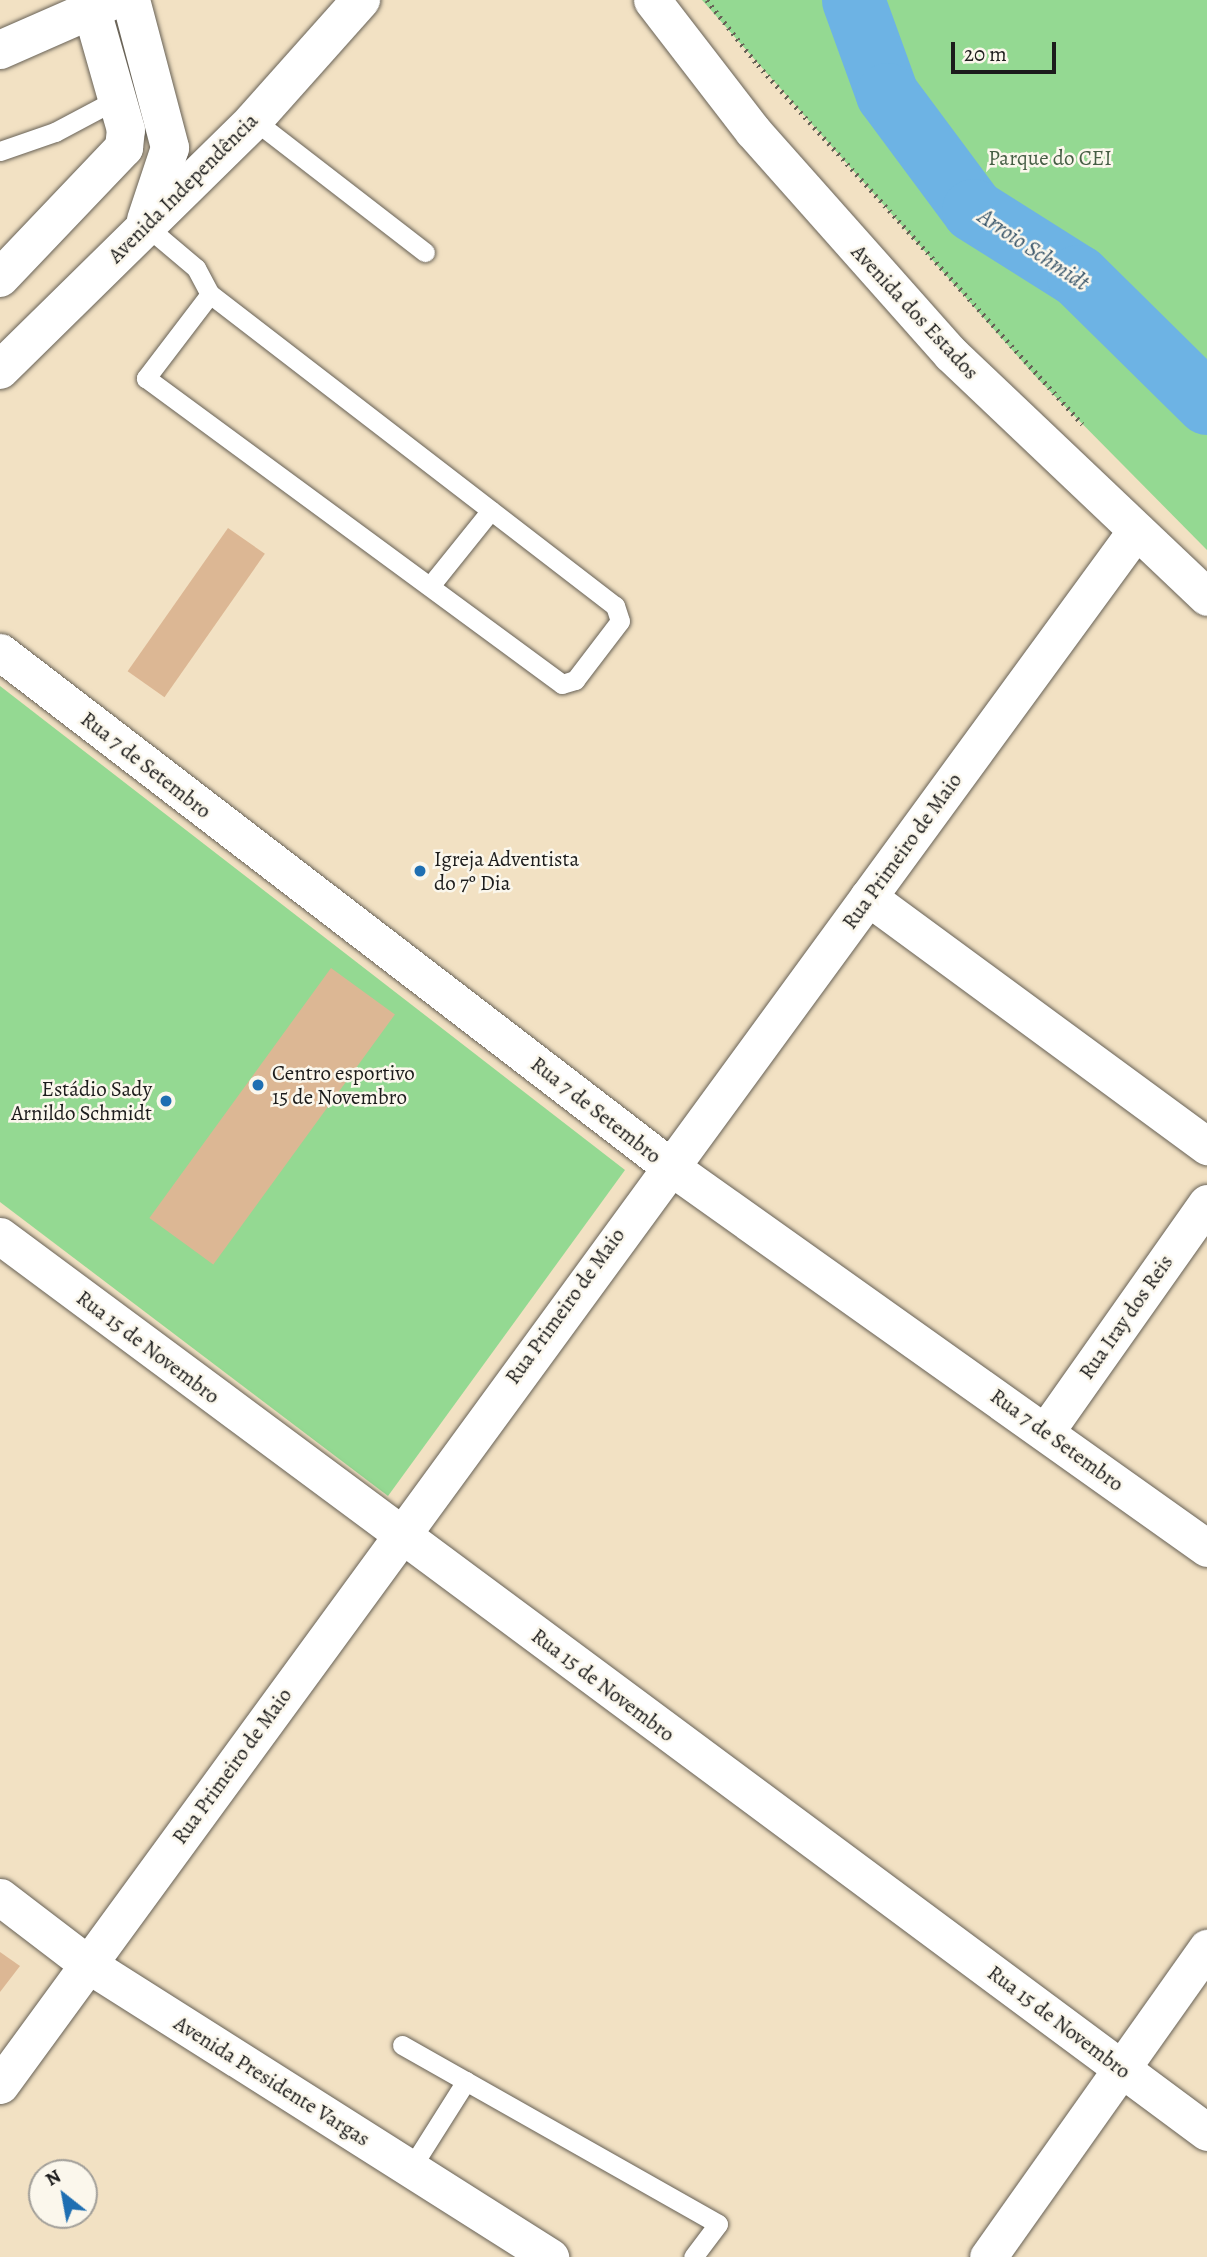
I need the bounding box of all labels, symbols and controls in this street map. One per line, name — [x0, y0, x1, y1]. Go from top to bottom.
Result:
scale bar — [955, 28, 1060, 72]
text: 20 m — [964, 40, 1007, 68]
street label: Avenida Independência — [103, 108, 263, 268]
park label: Parque do CEI — [988, 145, 1112, 171]
water label: Arroio Schmidt — [973, 203, 1093, 297]
street label: Avenida dos Estados — [846, 239, 984, 385]
street label: Rua 7 de Setembro — [76, 706, 216, 824]
street label: Rua Primeiro de Maio — [837, 768, 967, 934]
place label: Igreja Adventista do 7º Dia — [434, 846, 579, 896]
marker: Igreja Adventista do 7º Dia — [412, 863, 428, 879]
street label: Rua 7 de Setembro — [526, 1051, 666, 1169]
place label: Centro esportivo 15 de Novembro — [272, 1060, 415, 1110]
place label: Estádio Sady Arnildo Schmidt — [11, 1076, 152, 1126]
marker: Centro esportivo 15 de Novembro — [250, 1077, 266, 1093]
marker: Estádio Sady Arnildo Schmidt — [158, 1093, 174, 1109]
street label: Rua Primeiro de Maio — [500, 1223, 630, 1389]
street label: Rua Iray dos Reis — [1074, 1250, 1178, 1384]
street label: Rua 15 de Novembro — [72, 1285, 224, 1409]
street label: Rua 7 de Setembro — [986, 1383, 1128, 1497]
street label: Rua 15 de Novembro — [527, 1623, 679, 1747]
street label: Rua Primeiro de Maio — [167, 1683, 297, 1849]
street label: Rua 15 de Novembro — [983, 1960, 1135, 2084]
street label: Avenida Presidente Vargas — [169, 2010, 375, 2152]
north arrow — [28, 2159, 98, 2229]
text: N — [41, 2163, 66, 2192]

